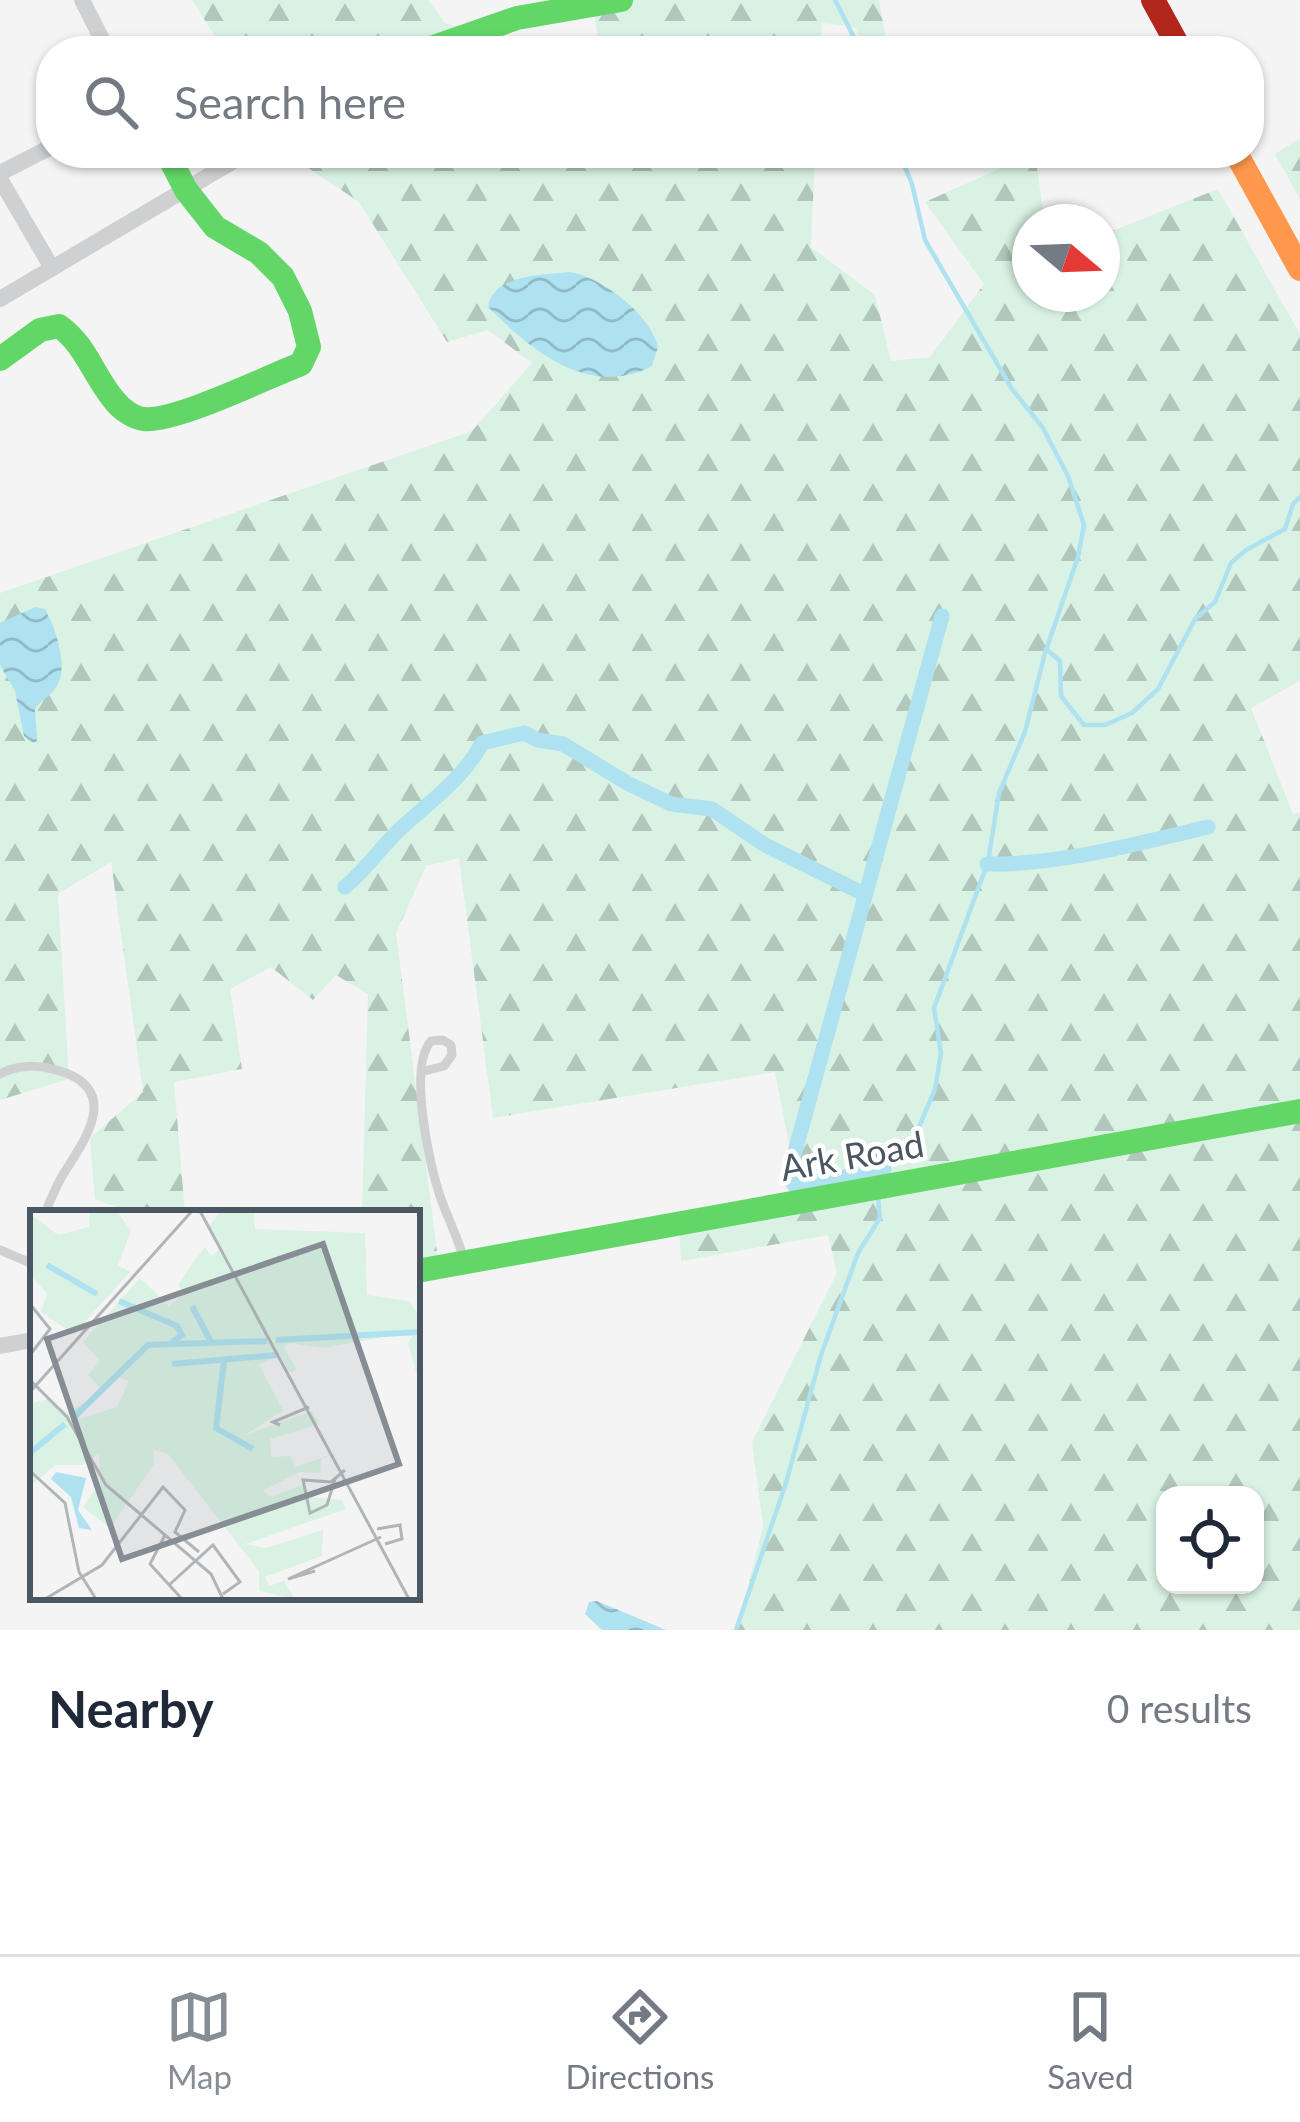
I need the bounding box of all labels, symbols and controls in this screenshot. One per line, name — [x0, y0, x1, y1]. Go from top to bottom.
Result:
search box — [36, 36, 1264, 168]
icon: search — [78, 69, 144, 135]
text: Search here — [174, 75, 406, 129]
north arrow — [1012, 204, 1120, 312]
street label: Ark Road — [777, 1121, 927, 1189]
inset map — [30, 1210, 420, 1600]
map controls — [1156, 1486, 1264, 1594]
button: locate — [1156, 1486, 1264, 1594]
text: Nearby — [48, 1678, 214, 1739]
text: 0 results — [1107, 1685, 1252, 1731]
tab: Map — [166, 1984, 232, 2096]
tab: Directions — [565, 1984, 714, 2096]
tab: Saved — [1047, 1984, 1134, 2096]

